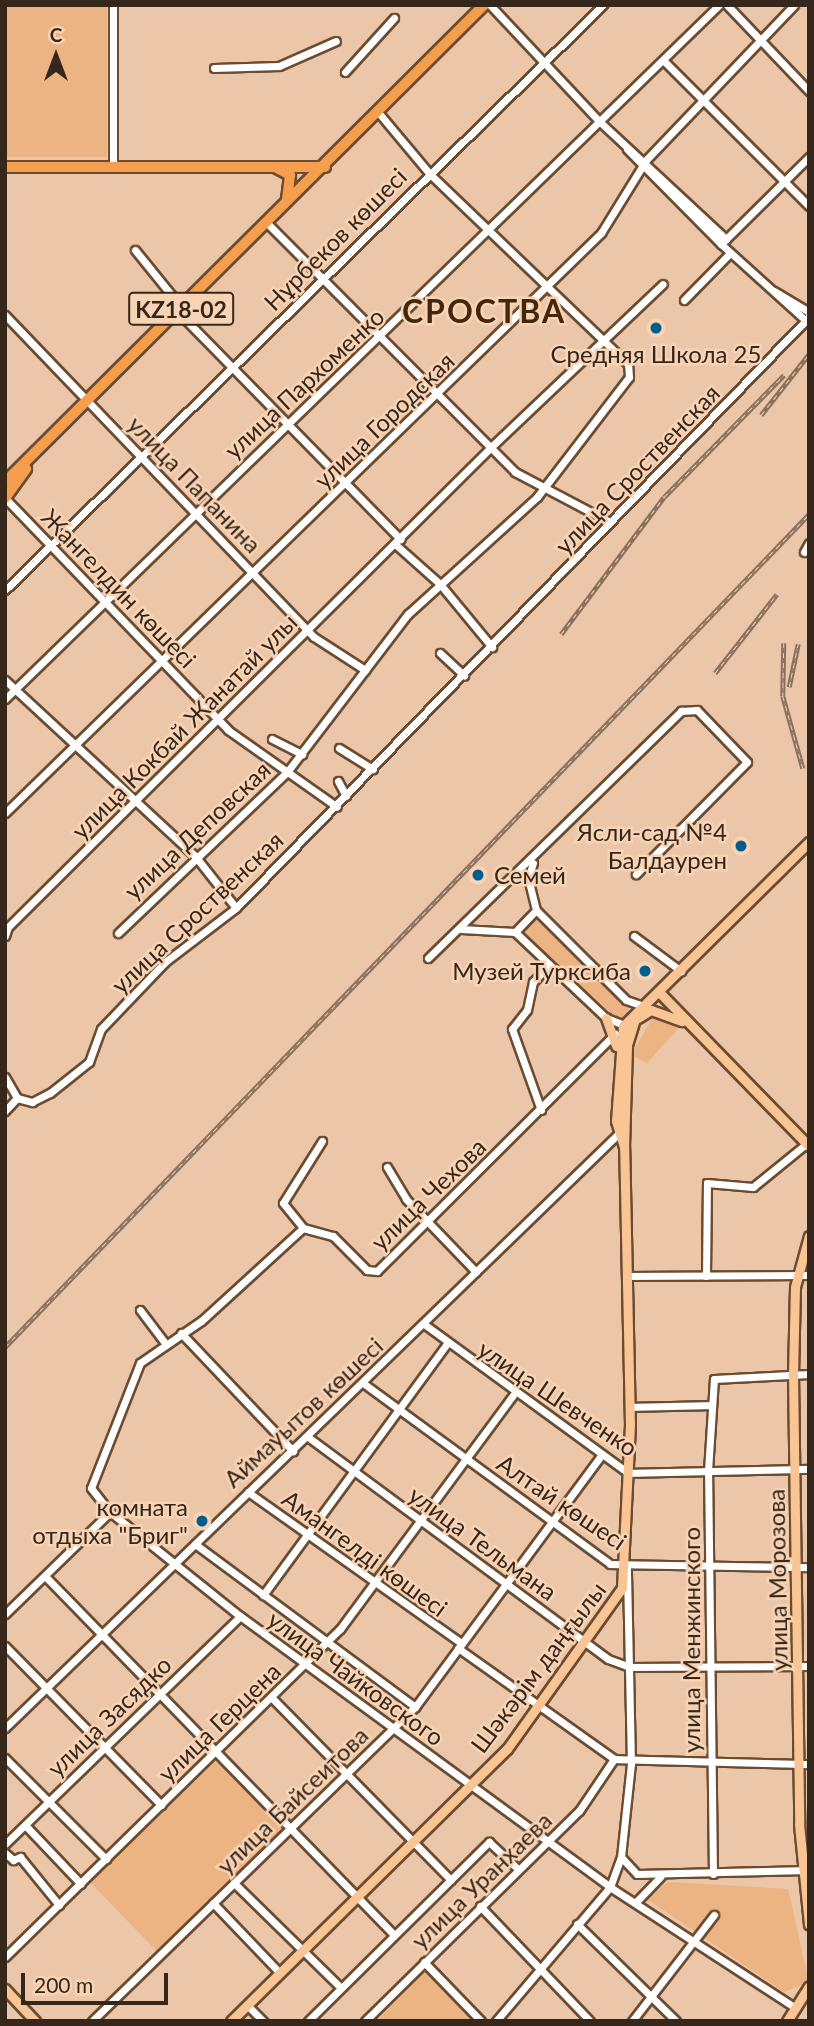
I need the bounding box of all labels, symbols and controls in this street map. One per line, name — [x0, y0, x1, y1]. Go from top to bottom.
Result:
north arrow — [21, 21, 91, 91]
text: С — [50, 23, 62, 46]
street label: Нұрбеков көшесі — [258, 162, 412, 316]
road number: KZ18-02 — [127, 290, 235, 328]
district label: СРОСТВА — [403, 292, 565, 330]
street label: улица Пархоменко — [218, 302, 390, 464]
marker: Средняя Школа 25 — [648, 320, 664, 336]
place label: Средняя Школа 25 — [551, 340, 761, 368]
street label: улица Городская — [308, 346, 460, 494]
street label: улица Сроственская — [549, 378, 725, 560]
street label: улица Папанина — [122, 410, 268, 558]
street label: Жангелдин көшесі — [36, 503, 202, 673]
street label: улица Кокбай Жанатай улы — [65, 607, 303, 845]
street label: улица Деповская — [118, 755, 276, 905]
place label: Ясли-сад №4 Балдаурен — [577, 818, 727, 874]
street label: улица Сроственская — [105, 825, 289, 999]
marker: Ясли-сад №4 Балдаурен — [733, 838, 749, 854]
place label: Семей — [494, 861, 566, 889]
marker: Семей — [468, 865, 488, 885]
place label: Музей Турксиба — [452, 957, 631, 985]
marker: Музей Турксиба — [637, 963, 653, 979]
street label: улица Чехова — [365, 1132, 491, 1256]
street label: Аймауытов көшесі — [218, 1331, 388, 1493]
street label: улица Шевченко — [473, 1334, 643, 1462]
street label: Алтай көшесі — [492, 1448, 632, 1556]
street label: улица Тельмана — [404, 1480, 562, 1606]
street label: Амангелді көшесі — [277, 1484, 453, 1622]
street label: улица Морозова — [761, 1489, 793, 1671]
place label: комната отдыха "Бриг" — [32, 1493, 188, 1549]
marker: комната отдыха "Бриг" — [194, 1513, 210, 1529]
street label: улица Менжинского — [677, 1527, 705, 1753]
street label: Шәкәрім даңғылы — [464, 1576, 612, 1758]
street label: улица Чайковского — [262, 1605, 450, 1751]
street label: улица Засядко — [41, 1650, 177, 1782]
street label: улица Герцена — [152, 1656, 286, 1788]
street label: улица Байсеитова — [210, 1720, 374, 1880]
street label: улица Уранхаева — [405, 1806, 557, 1954]
scale bar — [24, 1960, 172, 2004]
text: 200 m — [34, 1972, 93, 1997]

